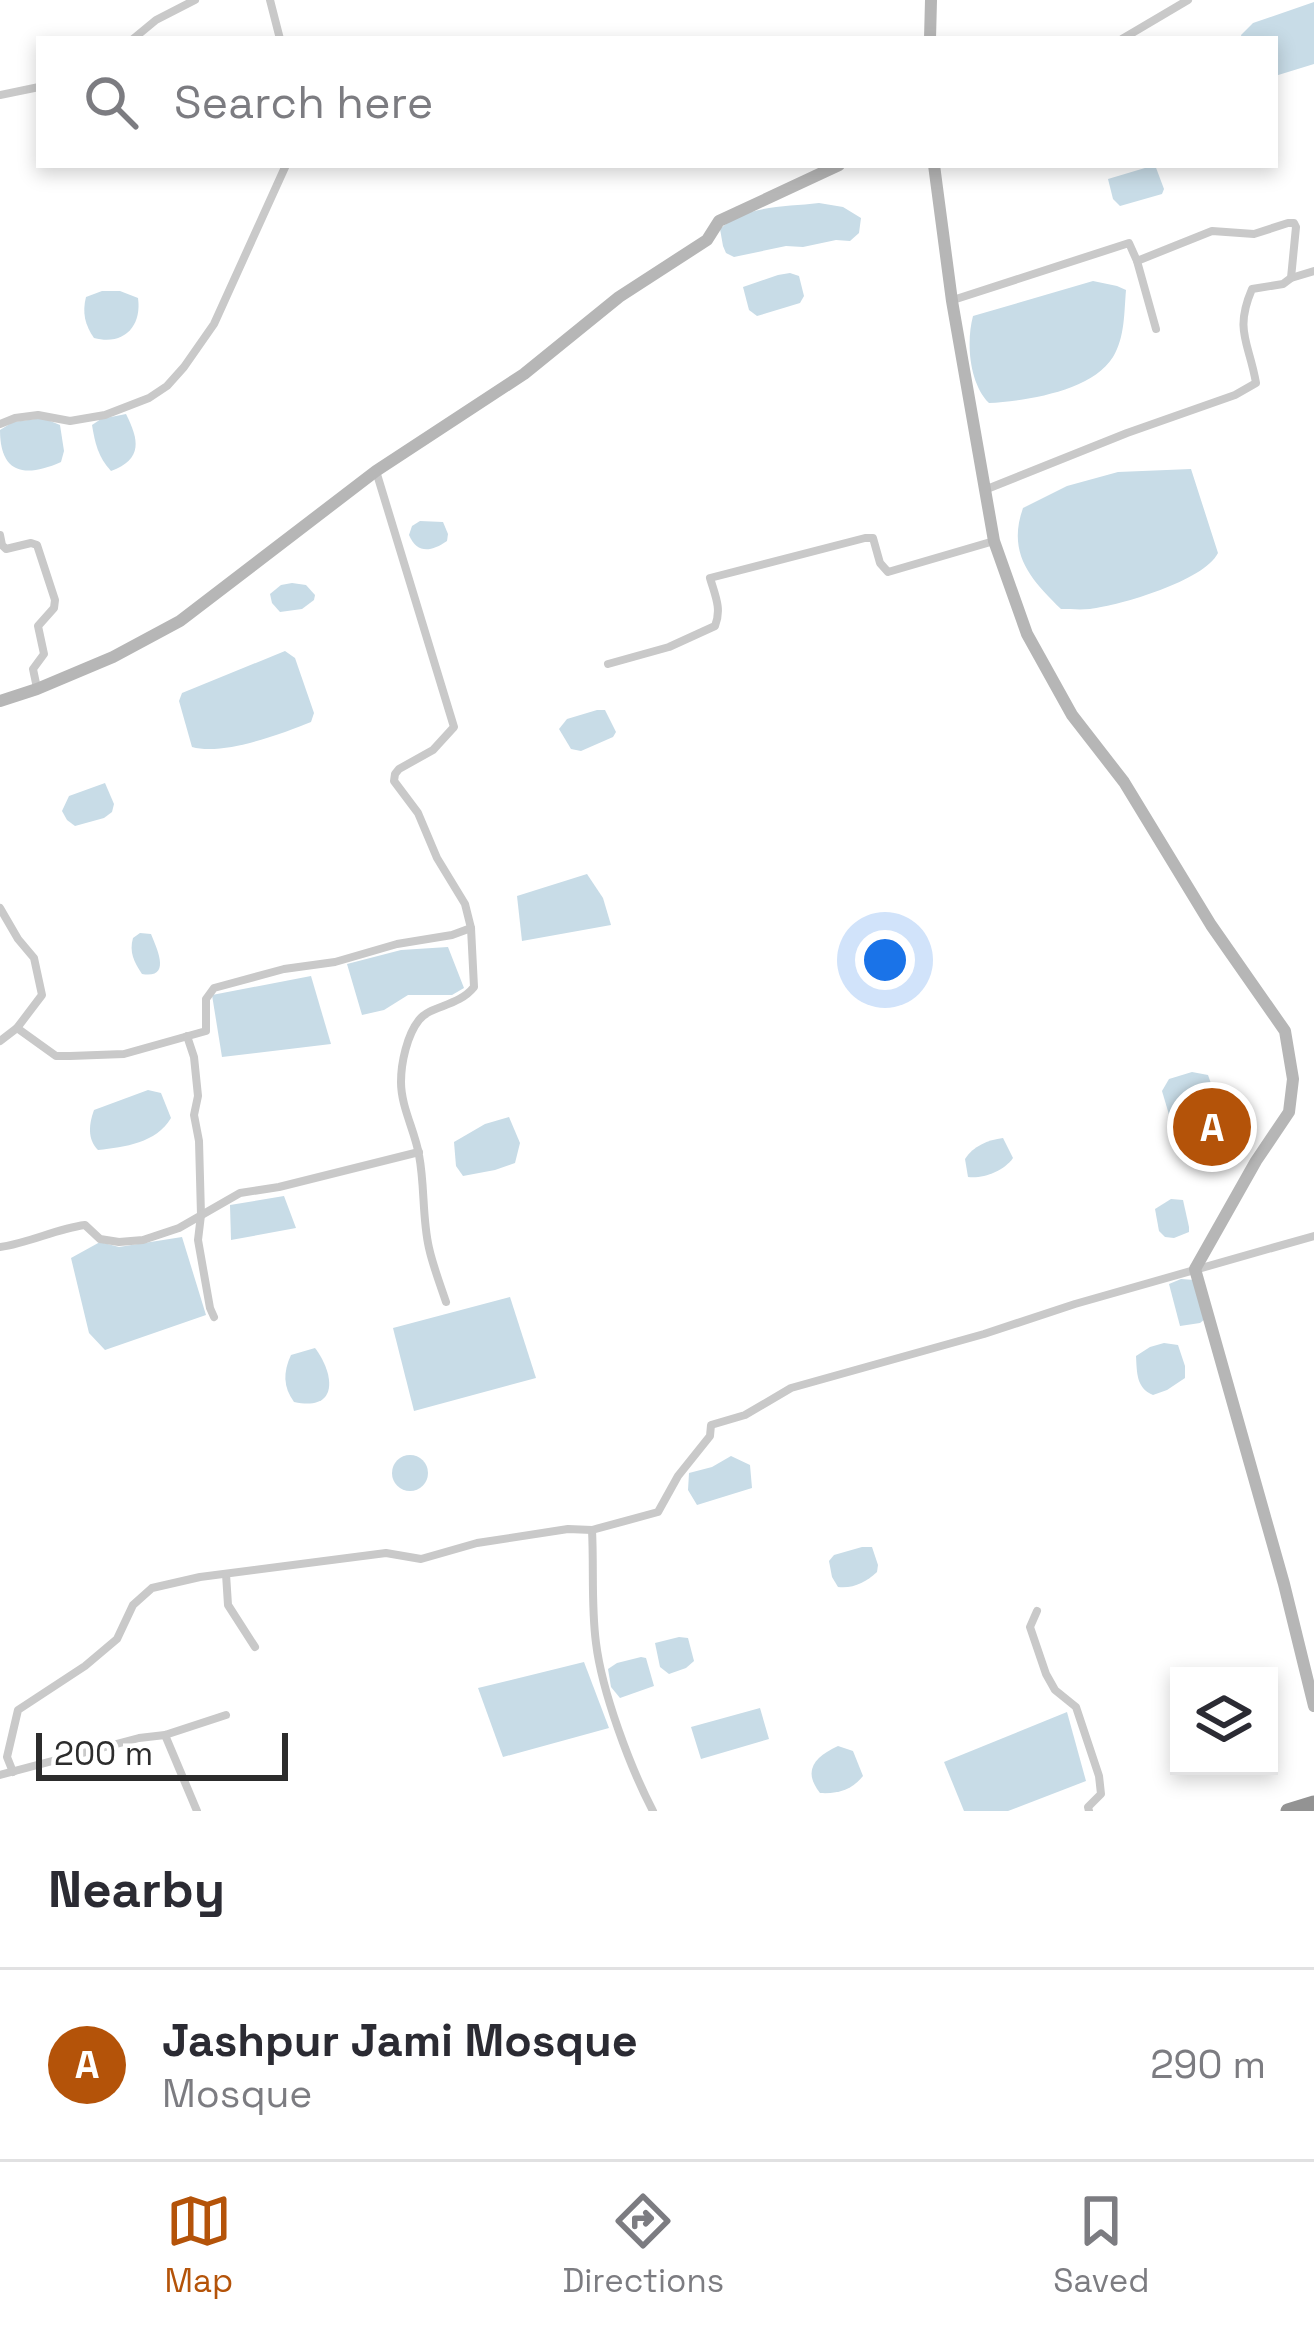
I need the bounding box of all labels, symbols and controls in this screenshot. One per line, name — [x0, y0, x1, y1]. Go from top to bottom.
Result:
search box — [36, 36, 1278, 168]
icon: search — [78, 69, 144, 135]
text: Search here — [174, 74, 433, 131]
your location — [855, 930, 915, 990]
pin: A — [1173, 1082, 1251, 1172]
map controls — [1170, 1667, 1278, 1775]
button: layers — [1170, 1667, 1278, 1775]
scale bar — [36, 1727, 288, 1780]
text: 200 m — [54, 1733, 153, 1775]
text: Nearby — [48, 1857, 225, 1922]
text: Jashpur Jami Mosque — [162, 2012, 638, 2069]
text: A — [75, 2040, 99, 2089]
text: 290 m — [1150, 2040, 1266, 2089]
text: Mosque — [162, 2069, 312, 2118]
tab: Map — [165, 2188, 233, 2302]
tab: Directions — [562, 2188, 724, 2302]
tab: Saved — [1053, 2188, 1149, 2302]

